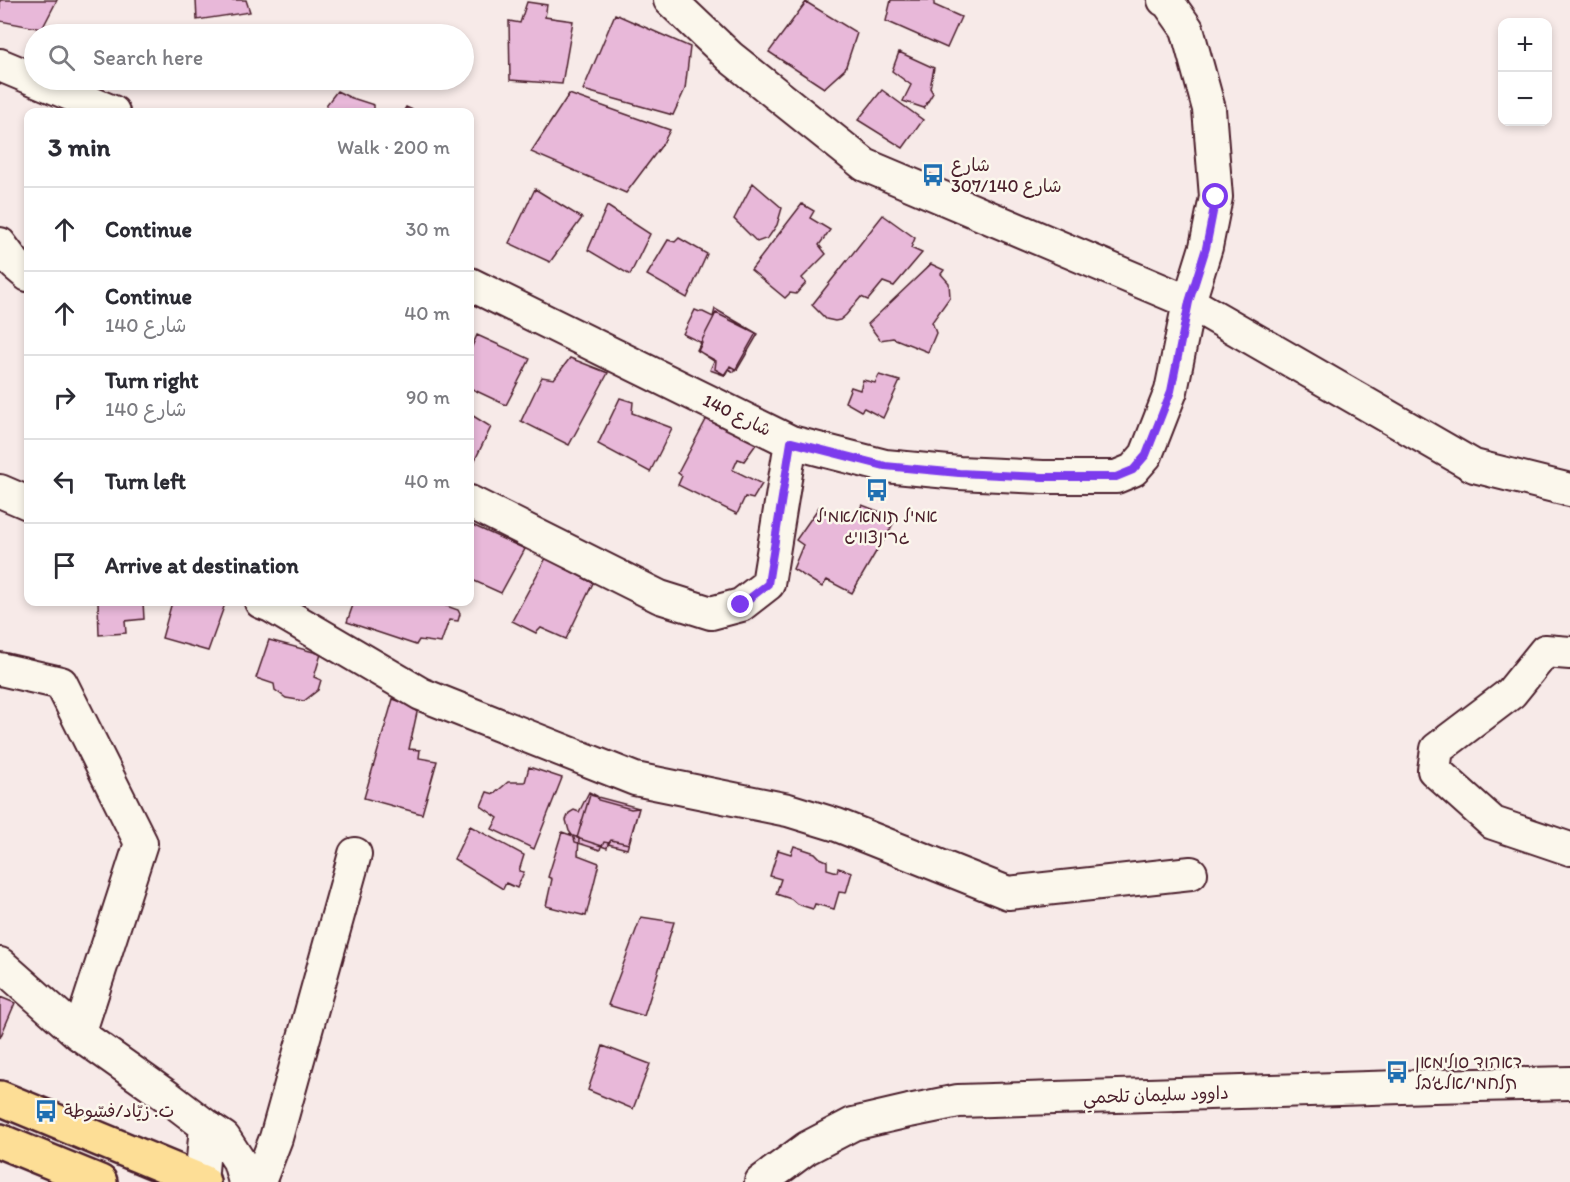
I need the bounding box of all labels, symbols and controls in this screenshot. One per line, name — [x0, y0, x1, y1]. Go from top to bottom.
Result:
map controls — [1498, 18, 1552, 126]
button: + — [1498, 18, 1552, 72]
search box — [24, 24, 474, 90]
icon: search — [45, 41, 78, 74]
text: Search here — [93, 44, 203, 71]
button: − — [1498, 72, 1552, 126]
text: 3 min — [48, 131, 110, 163]
text: Walk · 200 m — [337, 135, 450, 159]
place label: شارع 307/شارع 140 — [951, 154, 1062, 198]
bus stop icon: شارع 307/شارع 140 — [920, 162, 946, 188]
route start — [1202, 183, 1228, 209]
icon: ahead — [48, 213, 81, 246]
text: Continue — [105, 216, 192, 243]
text: 30 m — [405, 217, 450, 241]
text: Continue — [105, 283, 192, 310]
icon: ahead — [48, 297, 81, 330]
text: 40 m — [404, 301, 450, 325]
text: شارع 140 — [105, 313, 186, 337]
text: Turn right — [105, 367, 199, 394]
icon: right — [48, 381, 81, 414]
text: 90 m — [406, 385, 450, 409]
street label: شارع 140 — [699, 389, 775, 442]
text: شارع 140 — [105, 397, 186, 421]
icon: left — [48, 465, 81, 498]
text: Turn left — [105, 468, 186, 495]
text: 40 m — [404, 469, 450, 493]
bus stop icon: אמיל תומא/אמיל גרינצוויג — [864, 477, 890, 503]
place label: אמיל תומא/אמיל גרינצוויג — [816, 505, 938, 548]
icon: arrive — [48, 549, 81, 582]
text: Arrive at destination — [105, 552, 299, 579]
route end — [727, 591, 753, 617]
place label: דאהוד סולימאן תלחמי/אלג׳בל — [1415, 1051, 1522, 1094]
bus stop icon: דאהוד סולימאן תלחמי/אלג׳בל — [1384, 1059, 1410, 1085]
street label: داوود سليمان تلحمي — [1083, 1081, 1229, 1114]
bus stop icon: ت. زيّاد/فسّوطة — [33, 1098, 59, 1124]
place label: ت. زيّاد/فسّوطة — [64, 1100, 174, 1122]

